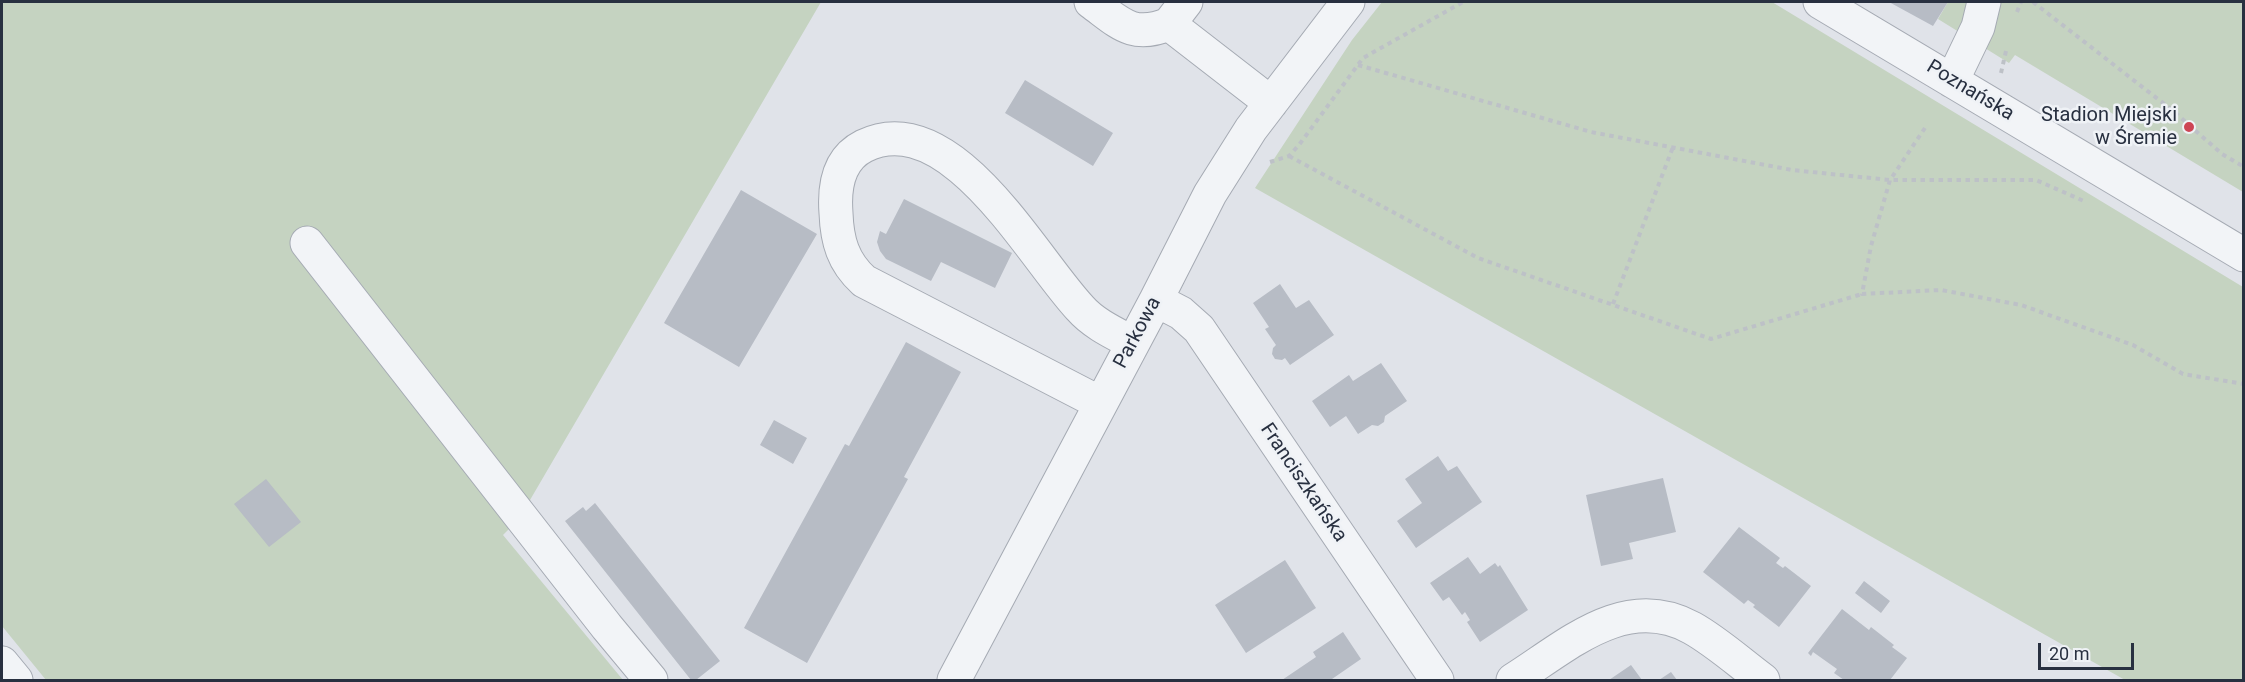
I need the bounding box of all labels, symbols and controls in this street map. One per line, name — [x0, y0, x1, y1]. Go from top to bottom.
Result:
street label: Poznańska — [1922, 55, 2018, 127]
place label: Stadion Miejski w Śremie — [2041, 104, 2177, 151]
marker: Stadion Miejski w Śremie — [2182, 120, 2196, 134]
street label: Parkowa — [1109, 293, 1167, 373]
street label: Franciszkańska — [1254, 419, 1352, 547]
scale bar — [2041, 631, 2137, 669]
text: 20 m — [2049, 643, 2089, 664]

